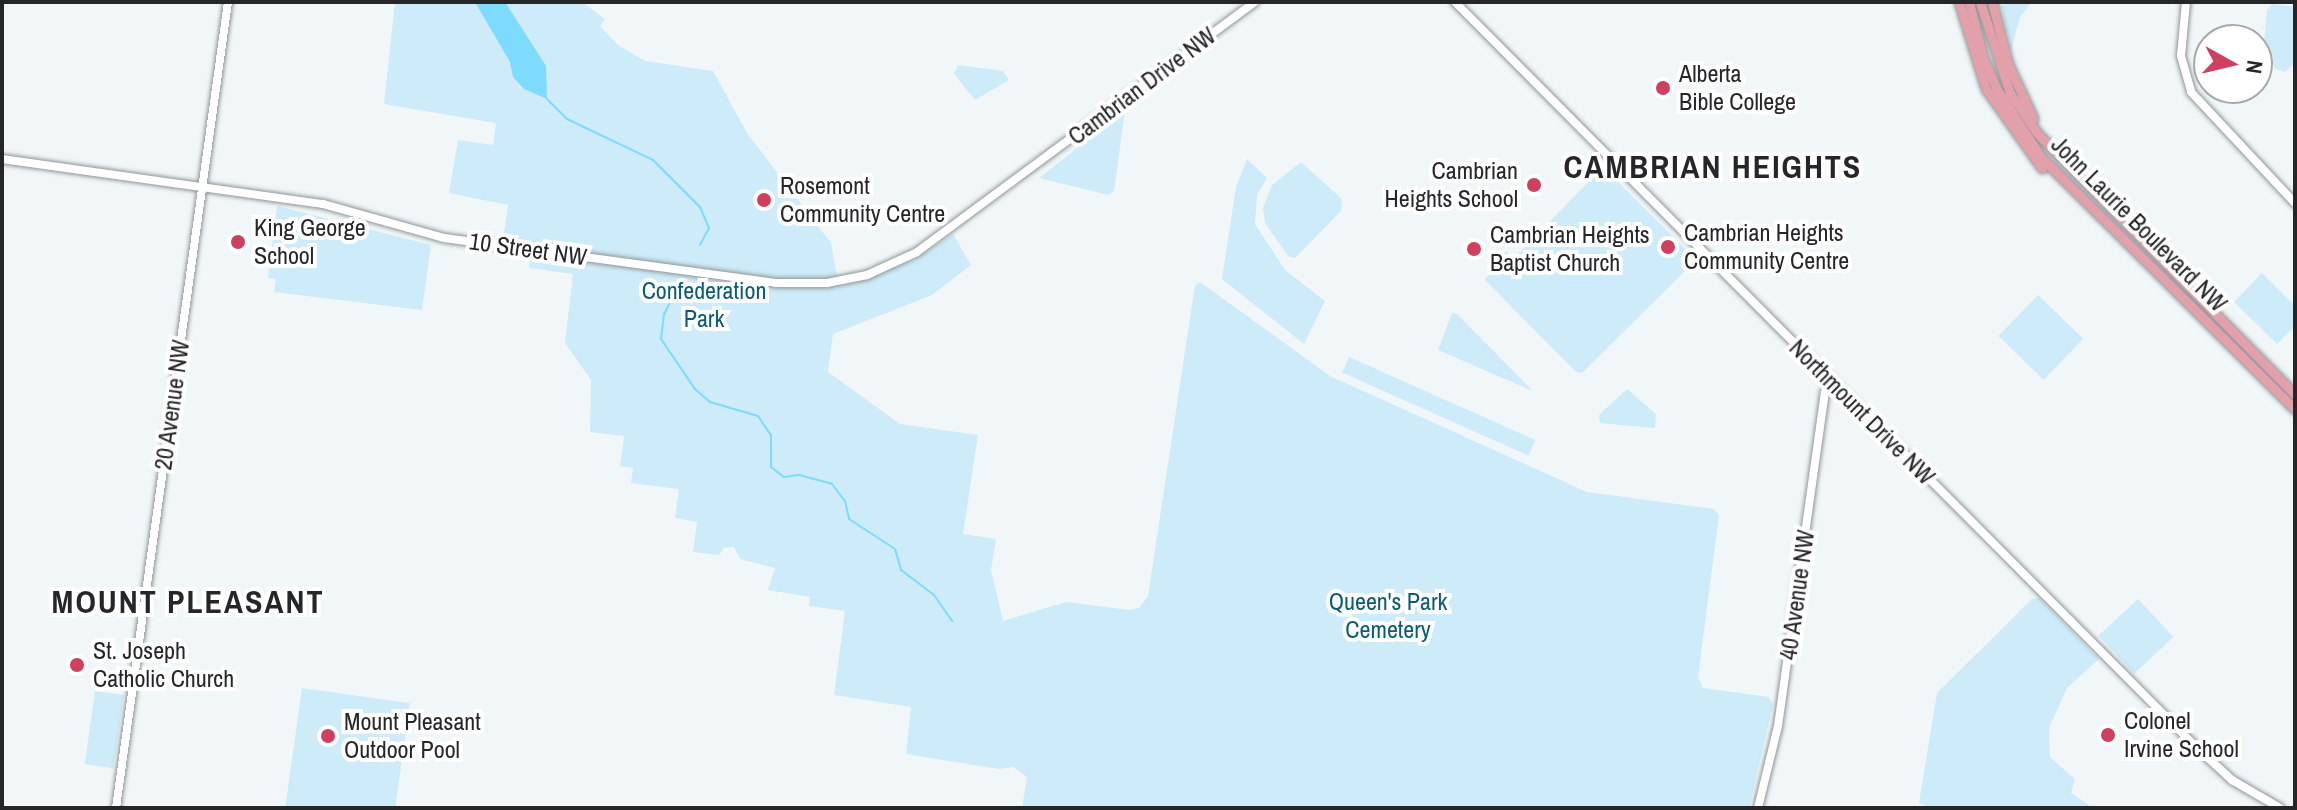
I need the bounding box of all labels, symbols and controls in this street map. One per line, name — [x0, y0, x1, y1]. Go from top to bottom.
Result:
street label: Cambrian Drive NW — [1063, 21, 1221, 151]
north arrow — [2193, 24, 2273, 104]
text: N — [2239, 59, 2271, 76]
place label: Alberta Bible College — [1679, 60, 1796, 116]
marker: Alberta Bible College — [1654, 79, 1672, 97]
street label: John Laurie Boulevard NW — [2045, 130, 2233, 318]
district label: CAMBRIAN HEIGHTS — [1564, 148, 1862, 186]
place label: Cambrian Heights School — [1385, 157, 1518, 213]
place label: Rosemont Community Centre — [780, 172, 945, 228]
marker: Cambrian Heights School — [1525, 176, 1543, 194]
marker: Rosemont Community Centre — [755, 191, 773, 209]
place label: King George School — [254, 214, 366, 270]
place label: Cambrian Heights Community Centre — [1684, 219, 1849, 275]
place label: Cambrian Heights Baptist Church — [1490, 221, 1650, 277]
street label: 10 Street NW — [468, 227, 588, 271]
marker: King George School — [229, 233, 247, 251]
marker: Cambrian Heights Community Centre — [1659, 238, 1677, 256]
marker: Cambrian Heights Baptist Church — [1465, 240, 1483, 258]
park label: Confederation Park — [642, 277, 766, 333]
street label: Northmount Drive NW — [1783, 333, 1941, 491]
street label: 20 Avenue NW — [149, 338, 195, 472]
street label: 40 Avenue NW — [1774, 528, 1820, 662]
district label: MOUNT PLEASANT — [52, 583, 324, 621]
park label: Queen's Park Cemetery — [1329, 588, 1447, 644]
place label: St. Joseph Catholic Church — [93, 637, 234, 693]
marker: St. Joseph Catholic Church — [68, 656, 86, 674]
place label: Colonel Irvine School — [2124, 707, 2239, 763]
place label: Mount Pleasant Outdoor Pool — [344, 708, 481, 764]
marker: Colonel Irvine School — [2099, 726, 2117, 744]
marker: Mount Pleasant Outdoor Pool — [319, 727, 337, 745]

